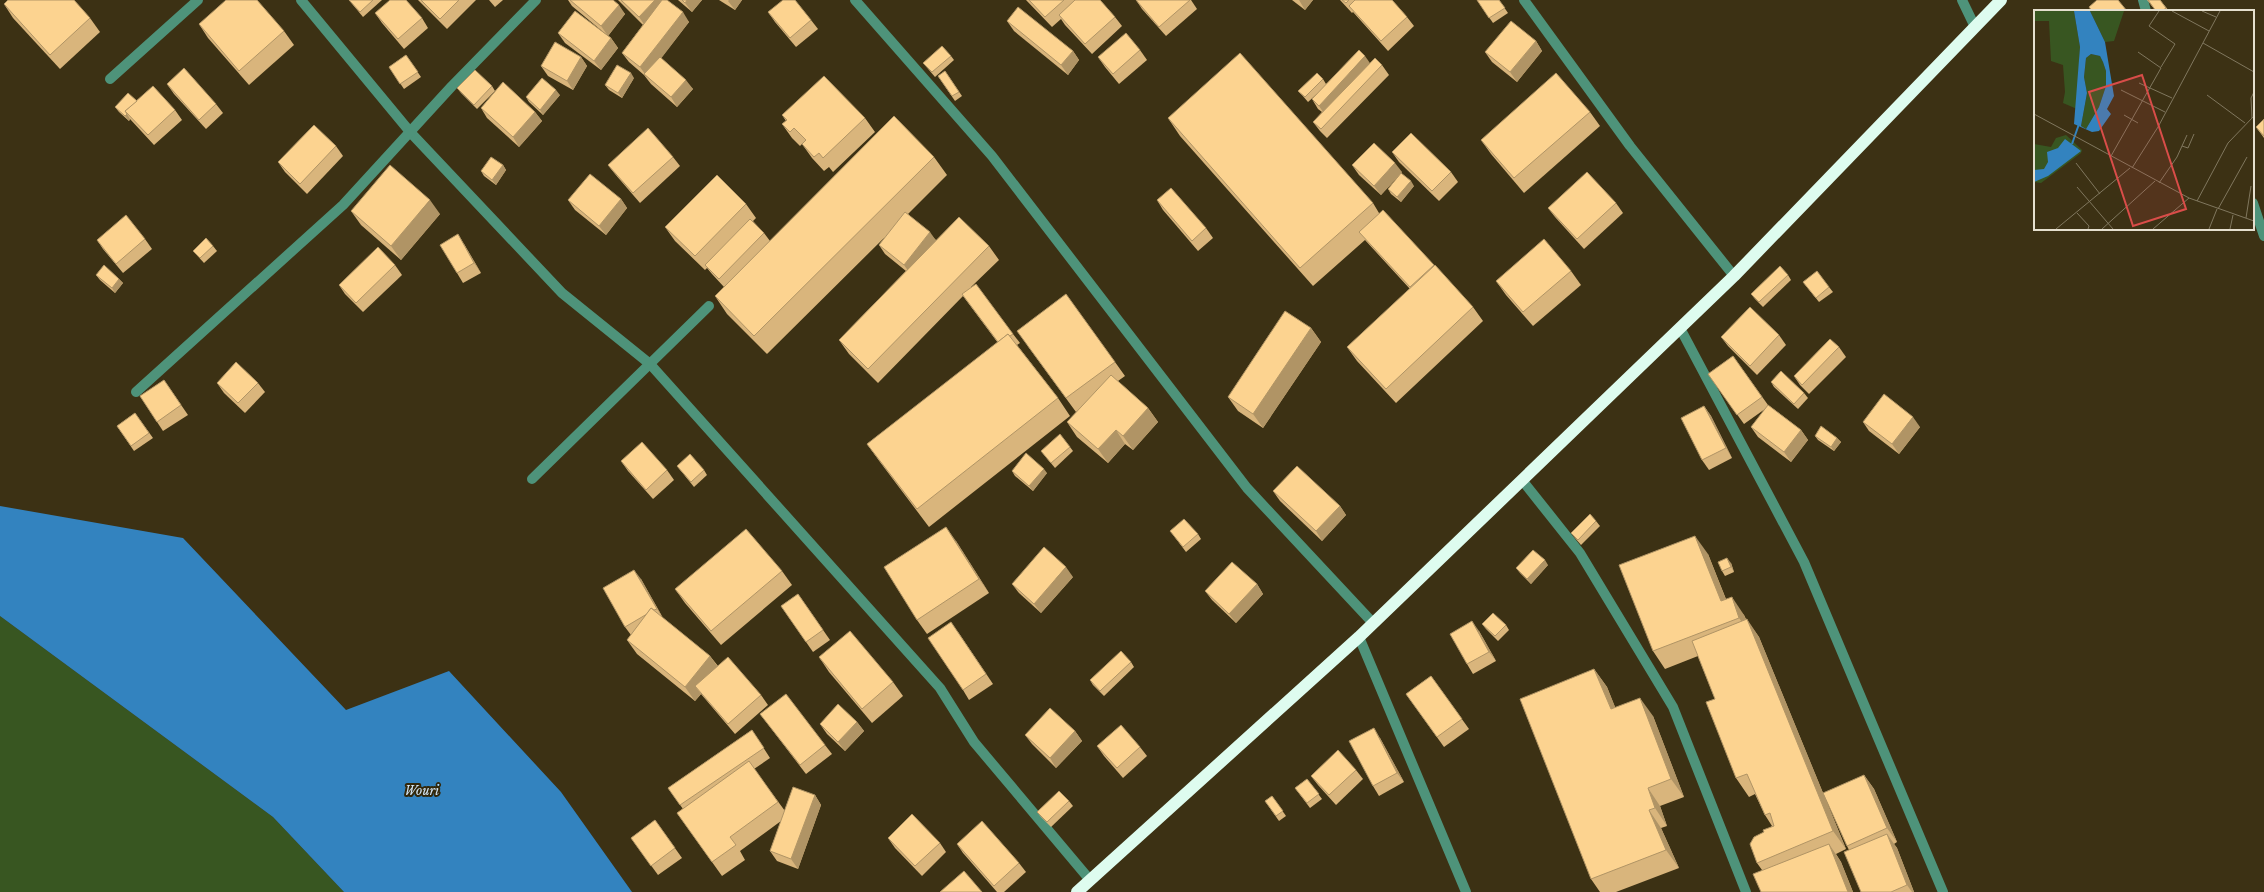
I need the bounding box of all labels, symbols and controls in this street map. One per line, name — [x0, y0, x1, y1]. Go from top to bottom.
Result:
inset map — [2034, 10, 2254, 230]
water label: Wouri — [405, 783, 440, 798]

